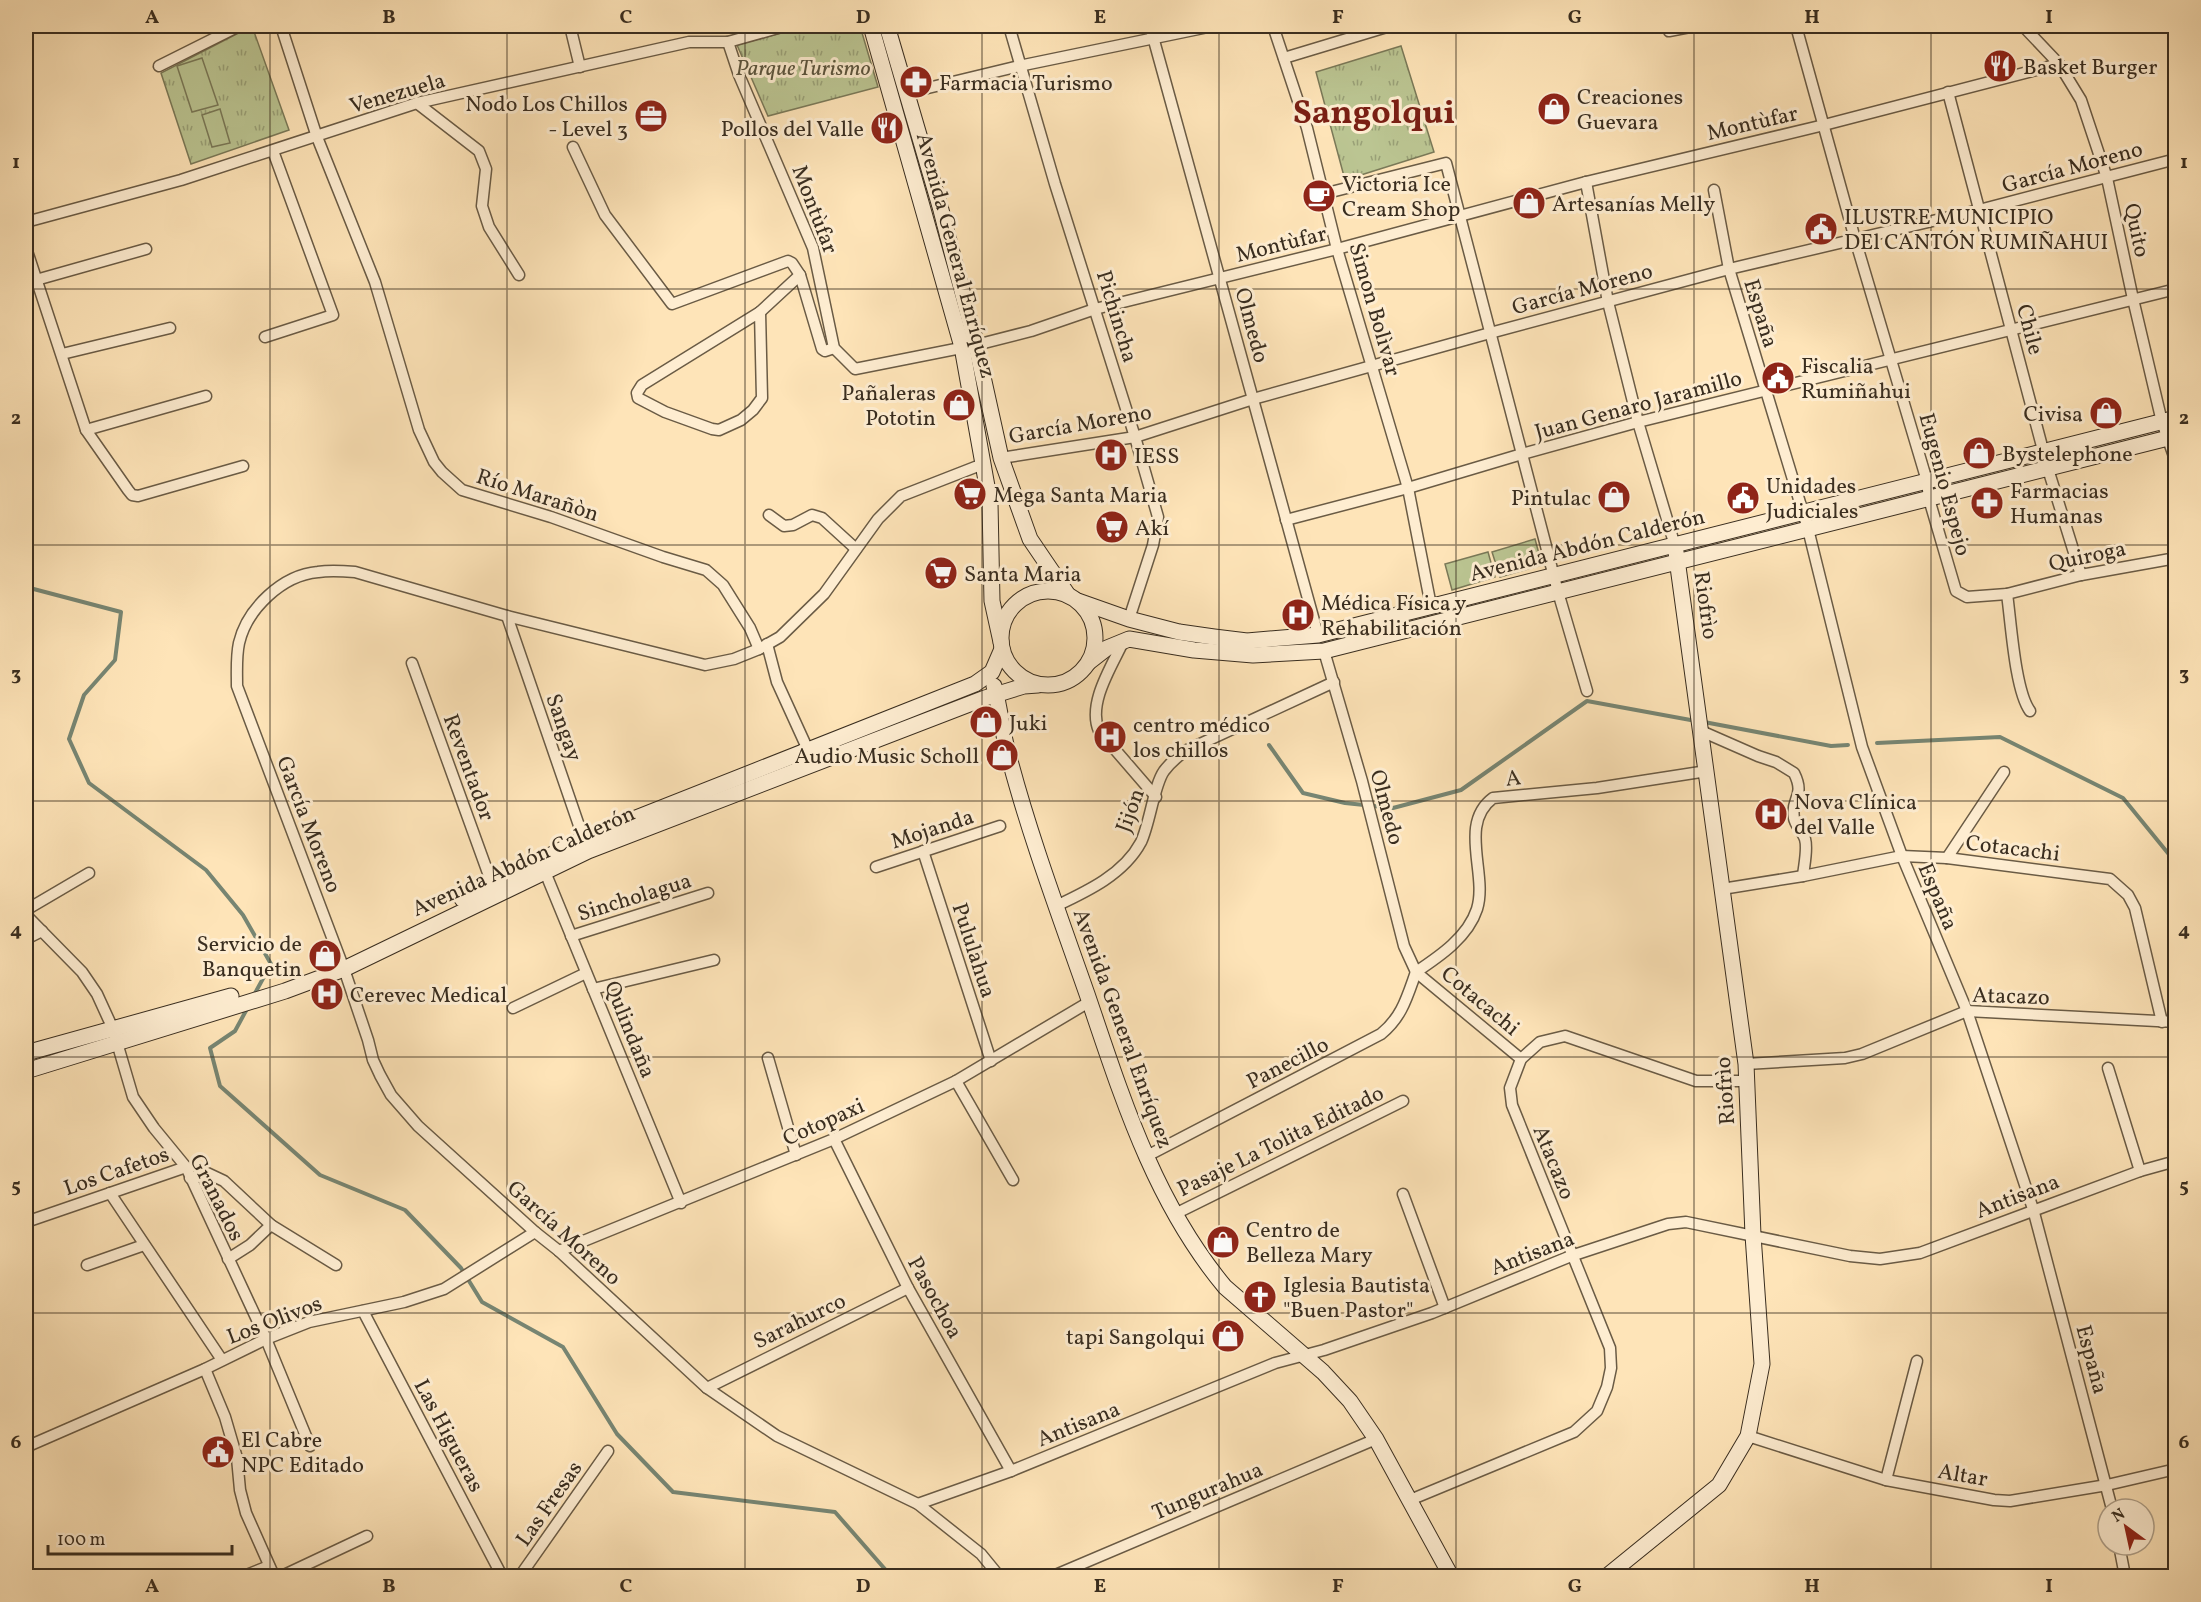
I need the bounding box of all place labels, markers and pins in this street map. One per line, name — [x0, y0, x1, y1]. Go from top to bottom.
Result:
restaurant icon: Basket Burger — [1982, 48, 2018, 84]
place label: Basket Burger — [2023, 53, 2158, 84]
pharmacy icon: Farmacia Turismo — [898, 64, 934, 100]
place label: Farmacia Turismo — [939, 69, 1113, 100]
place label: Creaciones Guevara — [1577, 83, 1683, 139]
place label: Nodo Los Chillos - Level 3 — [465, 90, 628, 146]
shop icon: Creaciones Guevara — [1536, 91, 1572, 127]
office icon: Nodo Los Chillos - Level 3 — [633, 98, 669, 134]
restaurant icon: Pollos del Valle — [869, 110, 905, 146]
place label: Pollos del Valle — [721, 115, 864, 146]
place label: Victoria Ice Cream Shop — [1342, 170, 1460, 226]
cafe icon: Victoria Ice Cream Shop — [1301, 178, 1337, 214]
shop icon: Artesanías Melly — [1511, 185, 1547, 221]
place label: Artesanías Melly — [1552, 190, 1715, 221]
place label: ILUSTRE MUNICIPIO DEl CANTÓN RUMIÑAHUI — [1844, 203, 2108, 259]
public building icon: ILUSTRE MUNICIPIO DEl CANTÓN RUMIÑAHUI — [1803, 211, 1839, 247]
place label: Fiscalia Rumiñahui — [1801, 352, 1911, 408]
public building icon: Fiscalia Rumiñahui — [1760, 360, 1796, 396]
place label: Pañaleras Pototin — [842, 379, 936, 435]
shop icon: Pañaleras Pototin — [941, 387, 977, 423]
shop icon: Civisa — [2088, 395, 2124, 431]
place label: Civisa — [2023, 400, 2083, 431]
shop icon: Bystelephone — [1961, 435, 1997, 471]
hospital icon: IESS — [1093, 437, 1129, 473]
place label: Bystelephone — [2002, 440, 2133, 471]
place label: IESS — [1134, 442, 1179, 473]
place label: Unidades Judiciales — [1766, 472, 1859, 528]
supermarket icon: Mega Santa Maria — [952, 476, 988, 512]
place label: Farmacias Humanas — [2010, 477, 2109, 533]
shop icon: Pintulac — [1596, 479, 1632, 515]
public building icon: Unidades Judiciales — [1725, 480, 1761, 516]
place label: Mega Santa Maria — [993, 481, 1168, 512]
place label: Pintulac — [1511, 484, 1591, 515]
pharmacy icon: Farmacias Humanas — [1969, 485, 2005, 521]
supermarket icon: Akí — [1094, 509, 1130, 545]
place label: Akí — [1135, 514, 1169, 545]
supermarket icon: Santa Maria — [923, 555, 959, 591]
place label: Santa Maria — [964, 560, 1082, 591]
place label: Médica Física y Rehabilitación — [1321, 589, 1467, 645]
hospital icon: Médica Física y Rehabilitación — [1280, 597, 1316, 633]
shop icon: Juki — [968, 704, 1004, 740]
place label: Juki — [1009, 709, 1047, 740]
place label: centro médico los chillos — [1133, 711, 1270, 767]
hospital icon: centro médico los chillos — [1092, 719, 1128, 755]
shop icon: Audio Music Scholl — [984, 737, 1020, 773]
place label: Audio Music Scholl — [795, 742, 979, 773]
place label: Nova Clínica del Valle — [1794, 788, 1917, 844]
hospital icon: Nova Clínica del Valle — [1753, 796, 1789, 832]
place label: Servicio de Banquetin — [197, 930, 302, 986]
shop icon: Servicio de Banquetin — [307, 938, 343, 974]
hospital icon: Cerevec Medical — [309, 976, 345, 1012]
place label: Cerevec Medical — [350, 981, 507, 1012]
place label: Centro de Belleza Mary — [1246, 1216, 1373, 1272]
shop icon: Centro de Belleza Mary — [1205, 1224, 1241, 1260]
place label: Iglesia Bautista "Buen Pastor" — [1283, 1271, 1430, 1327]
church icon: Iglesia Bautista "Buen Pastor" — [1242, 1279, 1278, 1315]
shop icon: tapi Sangolqui — [1210, 1318, 1246, 1354]
place label: tapi Sangolqui — [1066, 1323, 1205, 1354]
place label: El Cabre NPC Editado — [241, 1426, 364, 1482]
public building icon: El Cabre NPC Editado — [200, 1434, 236, 1470]

